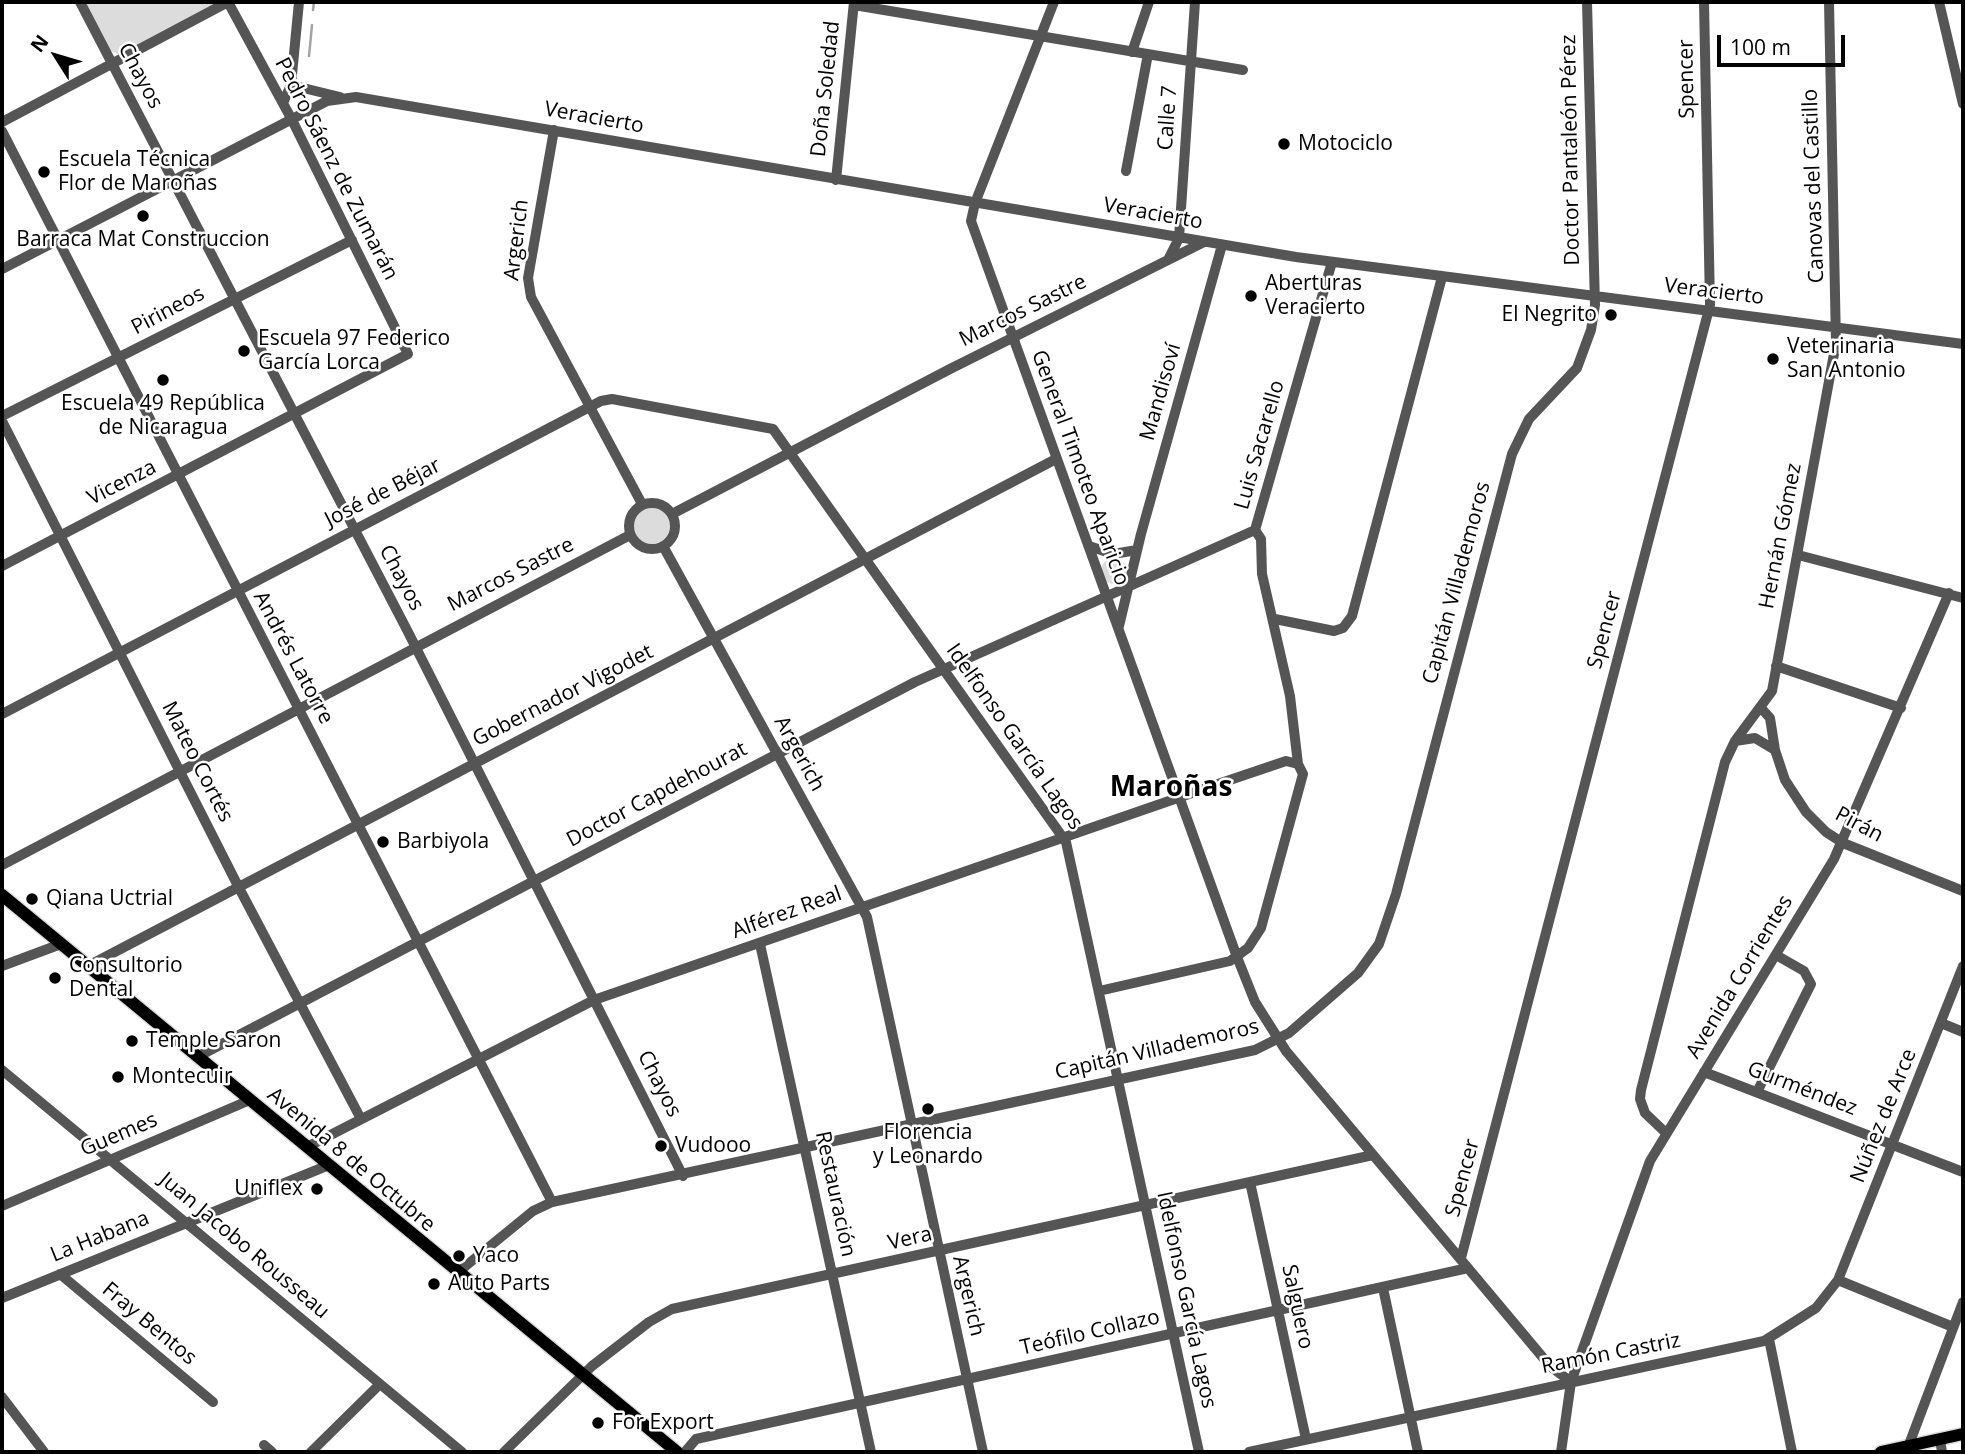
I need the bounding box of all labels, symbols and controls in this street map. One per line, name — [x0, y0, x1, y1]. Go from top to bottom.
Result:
street label: Doña Soledad — [806, 20, 846, 158]
north arrow — [21, 21, 91, 91]
scale bar — [1720, 21, 1848, 65]
text: N — [24, 29, 54, 57]
text: 100 m — [1730, 33, 1791, 61]
street label: Doctor Pantaleón Pérez — [1556, 34, 1586, 266]
street label: Chayos — [112, 39, 168, 113]
street label: Spencer — [1674, 39, 1700, 119]
street label: Pedro Sáenz de Zumarán — [269, 54, 403, 284]
street label: Calle 7 — [1153, 85, 1183, 151]
street label: Canovas del Castillo — [1798, 88, 1830, 284]
street label: Veracierto — [542, 97, 646, 139]
place label: Motociclo — [1298, 131, 1393, 157]
marker: Motociclo — [1276, 136, 1292, 152]
place label: Escuela Técnica Flor de Maroñas — [58, 147, 217, 197]
marker: Escuela Técnica Flor de Maroñas — [36, 164, 52, 180]
street label: Veracierto — [1101, 193, 1205, 235]
street label: Argerich — [500, 198, 534, 282]
marker: Barraca Mat Construccion — [135, 208, 151, 224]
place label: Barraca Mat Construccion — [16, 227, 270, 253]
street label: Marcos Sastre — [955, 269, 1091, 353]
place label: Aberturas Veracierto — [1265, 271, 1365, 321]
street label: Veracierto — [1663, 273, 1765, 311]
street label: Pirineos — [127, 281, 209, 341]
marker: Aberturas Veracierto — [1243, 288, 1259, 304]
place label: El Negrito — [1502, 302, 1597, 328]
marker: El Negrito — [1603, 307, 1619, 323]
place label: Escuela 97 Federico García Lorca — [258, 326, 450, 376]
place label: Veterinaria San Antonio — [1787, 334, 1906, 384]
street label: Mandisoví — [1135, 340, 1187, 444]
marker: Escuela 97 Federico García Lorca — [236, 343, 252, 359]
street label: General Timoteo Aparicio — [1026, 347, 1134, 589]
marker: Veterinaria San Antonio — [1765, 351, 1781, 367]
marker: Escuela 49 República de Nicaragua — [155, 372, 171, 388]
street label: Luis Sacarello — [1230, 378, 1290, 512]
place label: Escuela 49 República de Nicaragua — [61, 391, 265, 441]
street label: José de Béjar — [321, 453, 445, 533]
street label: Vicenza — [83, 455, 161, 511]
street label: Hernán Gómez — [1755, 461, 1807, 611]
street label: Capitán Villademoros — [1418, 479, 1496, 687]
street label: Marcos Sastre — [444, 532, 578, 618]
street label: Chayos — [373, 541, 429, 615]
street label: Andrés Latorre — [247, 587, 339, 729]
street label: Spencer — [1583, 588, 1627, 672]
street label: Idelfonso García Lagos — [940, 639, 1088, 835]
street label: Gobernador Vigodet — [469, 640, 657, 752]
street label: Mateo Cortés — [156, 698, 238, 826]
street label: Argerich — [768, 712, 830, 796]
street label: Doctor Capdehourat — [563, 737, 751, 853]
district label: Maroñas — [1110, 771, 1232, 805]
street label: Pirán — [1831, 802, 1887, 848]
place label: Barbiyola — [397, 829, 489, 855]
marker: Barbiyola — [375, 834, 391, 850]
street label: Alférez Real — [729, 882, 845, 944]
place label: Qiana Uctrial — [46, 886, 173, 912]
marker: Qiana Uctrial — [24, 891, 40, 907]
street label: Avenida Corrientes — [1681, 891, 1799, 1063]
place label: Consultorio Dental — [69, 953, 183, 1003]
marker: Consultorio Dental — [47, 970, 63, 986]
street label: Capitán Villademoros — [1053, 1014, 1261, 1086]
place label: Temple Saron — [146, 1028, 281, 1054]
marker: Temple Saron — [124, 1033, 140, 1049]
street label: Núñez de Arce — [1846, 1045, 1922, 1187]
street label: Chayos — [632, 1047, 686, 1121]
street label: Gurméndez — [1744, 1057, 1860, 1121]
place label: Montecuir — [132, 1064, 232, 1090]
marker: Montecuir — [110, 1069, 126, 1085]
street label: Avenida 8 de Octubre — [262, 1082, 440, 1238]
marker: Florencia y Leonardo — [920, 1101, 936, 1117]
street label: Guemes — [77, 1108, 161, 1162]
place label: Florencia y Leonardo — [873, 1120, 983, 1170]
street label: Restauración — [809, 1129, 861, 1259]
place label: Vudooo — [675, 1133, 751, 1159]
street label: Spencer — [1441, 1136, 1485, 1220]
marker: Vudooo — [653, 1138, 669, 1154]
street label: Juan Jacobo Rousseau — [154, 1167, 334, 1325]
place label: Uniflex — [234, 1176, 303, 1202]
marker: Uniflex — [309, 1181, 325, 1197]
street label: Idelfonso García Lagos — [1151, 1189, 1221, 1411]
street label: La Habana — [47, 1206, 153, 1268]
street label: Vera — [885, 1222, 935, 1256]
place label: Yaco — [473, 1243, 519, 1269]
marker: Yaco — [451, 1248, 467, 1264]
street label: Argerich — [947, 1253, 989, 1339]
street label: Salguero — [1276, 1262, 1318, 1352]
place label: Auto Parts — [448, 1271, 550, 1297]
marker: Auto Parts — [426, 1276, 442, 1292]
street label: Fray Bentos — [97, 1277, 201, 1371]
street label: Teófilo Collazo — [1018, 1305, 1162, 1361]
street label: Ramón Castriz — [1539, 1328, 1683, 1380]
place label: For Export — [612, 1410, 714, 1436]
marker: For Export — [590, 1415, 606, 1431]

